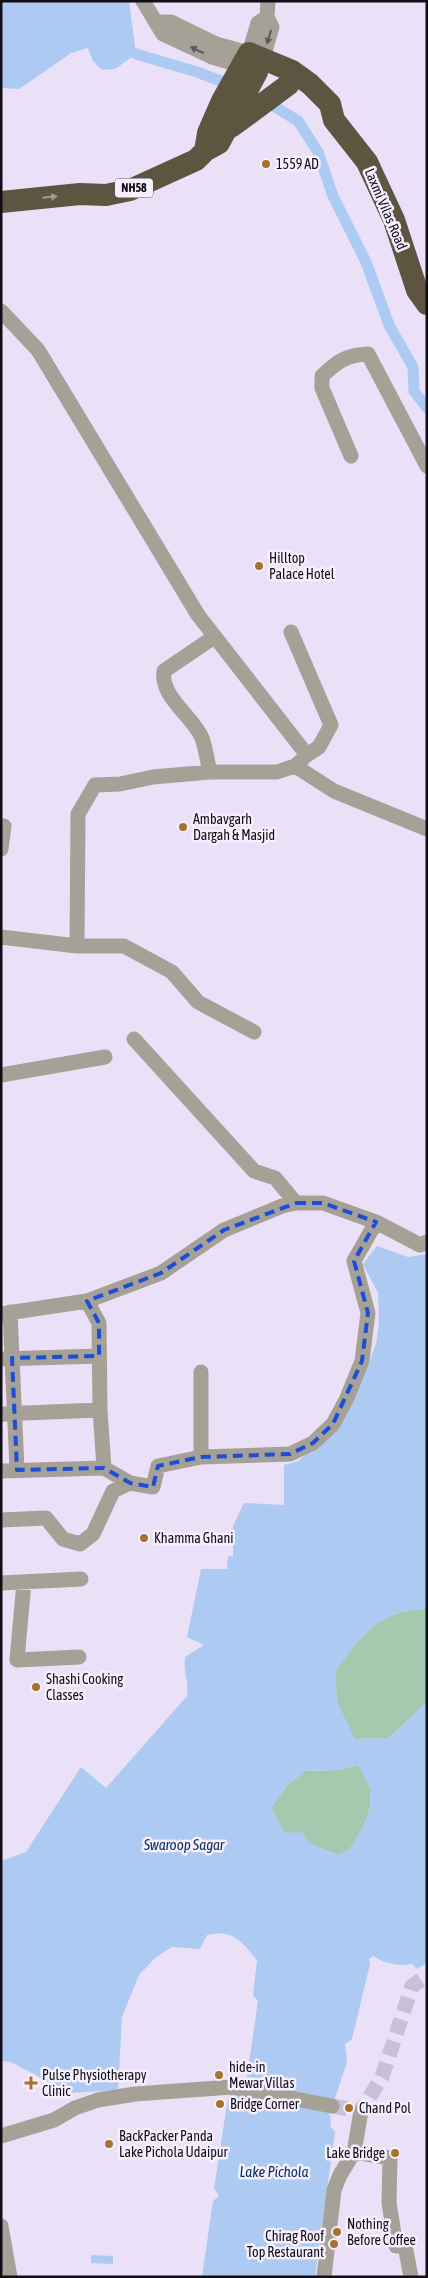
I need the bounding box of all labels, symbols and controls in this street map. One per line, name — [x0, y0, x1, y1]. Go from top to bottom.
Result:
one-way arrow — [265, 30, 273, 45]
one-way arrow — [190, 46, 204, 54]
place label: 1559 AD — [276, 156, 319, 172]
marker: 1559 AD — [260, 158, 272, 170]
street label: Laxmi Vilas Road — [362, 166, 410, 252]
road number: NH58 — [115, 178, 153, 198]
one-way arrow — [42, 193, 58, 201]
place label: Hilltop Palace Hotel — [269, 550, 335, 582]
marker: Hilltop Palace Hotel — [253, 560, 265, 572]
place label: Ambavgarh Dargah & Masjid — [193, 811, 275, 843]
marker: Ambavgarh Dargah & Masjid — [177, 821, 189, 833]
place label: Khamma Ghani — [154, 1530, 233, 1546]
marker: Khamma Ghani — [138, 1532, 150, 1544]
place label: Shashi Cooking Classes — [46, 1671, 123, 1703]
marker: Shashi Cooking Classes — [30, 1681, 42, 1693]
water label: Swaroop Sagar — [143, 1836, 225, 1853]
place label: hide-in Mewar Villas — [229, 2059, 294, 2091]
place label: Pulse Physiotherapy Clinic — [42, 2067, 147, 2099]
marker: hide-in Mewar Villas — [213, 2069, 225, 2081]
marker: Pulse Physiotherapy Clinic — [24, 2076, 38, 2090]
place label: Bridge Corner — [230, 2096, 300, 2112]
marker: Bridge Corner — [214, 2098, 226, 2110]
place label: Chand Pol — [359, 2100, 411, 2116]
marker: Chand Pol — [343, 2102, 355, 2114]
place label: BackPacker Panda Lake Pichola Udaipur — [119, 2128, 229, 2160]
marker: BackPacker Panda Lake Pichola Udaipur — [103, 2138, 115, 2150]
place label: Lake Bridge — [326, 2145, 385, 2161]
marker: Lake Bridge — [389, 2147, 401, 2159]
water label: Lake Pichola — [239, 2163, 309, 2180]
place label: Nothing Before Coffee — [347, 2216, 416, 2248]
marker: Nothing Before Coffee — [331, 2226, 343, 2238]
place label: Chirag Roof Top Restaurant — [247, 2228, 324, 2260]
marker: Chirag Roof Top Restaurant — [328, 2238, 340, 2250]

